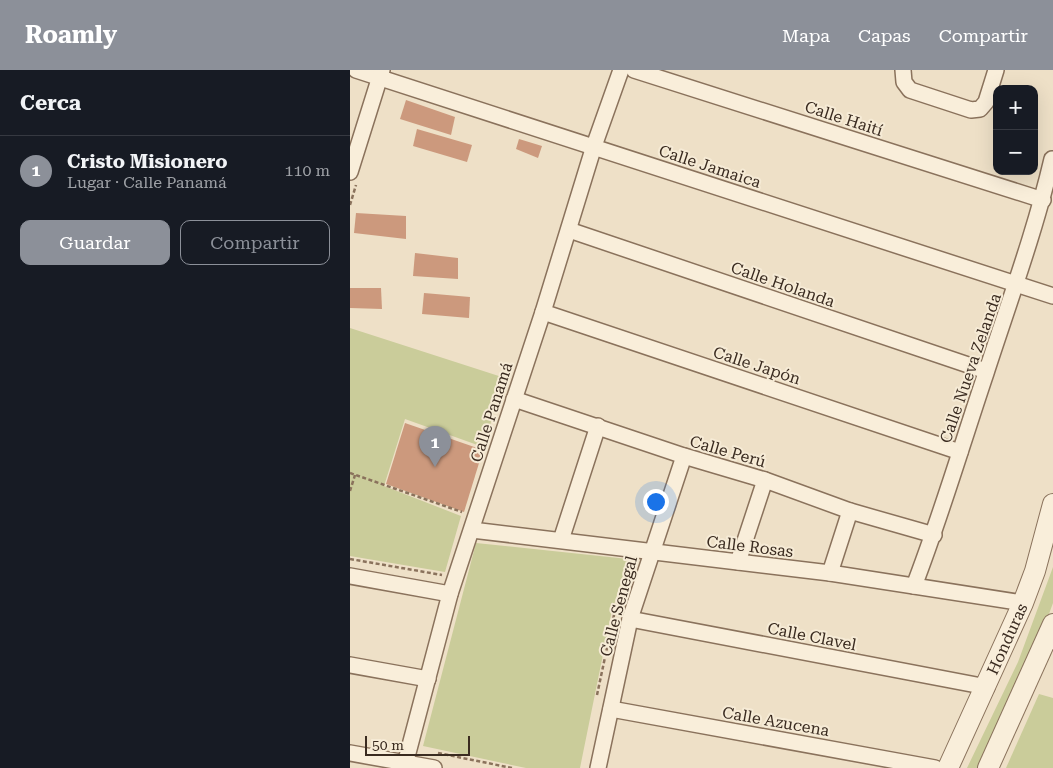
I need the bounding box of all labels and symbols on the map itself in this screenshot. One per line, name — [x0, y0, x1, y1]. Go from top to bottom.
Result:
street label: Calle Haití — [802, 97, 885, 140]
street label: Calle Jamaica — [656, 141, 764, 192]
street label: Calle Holanda — [728, 258, 838, 311]
street label: Calle Nueva Zelanda — [936, 290, 1005, 446]
street label: Calle Japón — [711, 342, 803, 389]
street label: Calle Panamá — [466, 360, 517, 464]
pin: 1 — [419, 426, 451, 467]
street label: Calle Perú — [688, 432, 768, 471]
your location — [643, 489, 669, 515]
street label: Calle Rosas — [705, 532, 795, 561]
street label: Calle Senegal — [596, 554, 641, 659]
street label: Honduras — [983, 600, 1032, 678]
street label: Calle Clavel — [766, 619, 858, 654]
street label: Calle Azucena — [721, 703, 831, 740]
scale bar — [365, 733, 470, 756]

